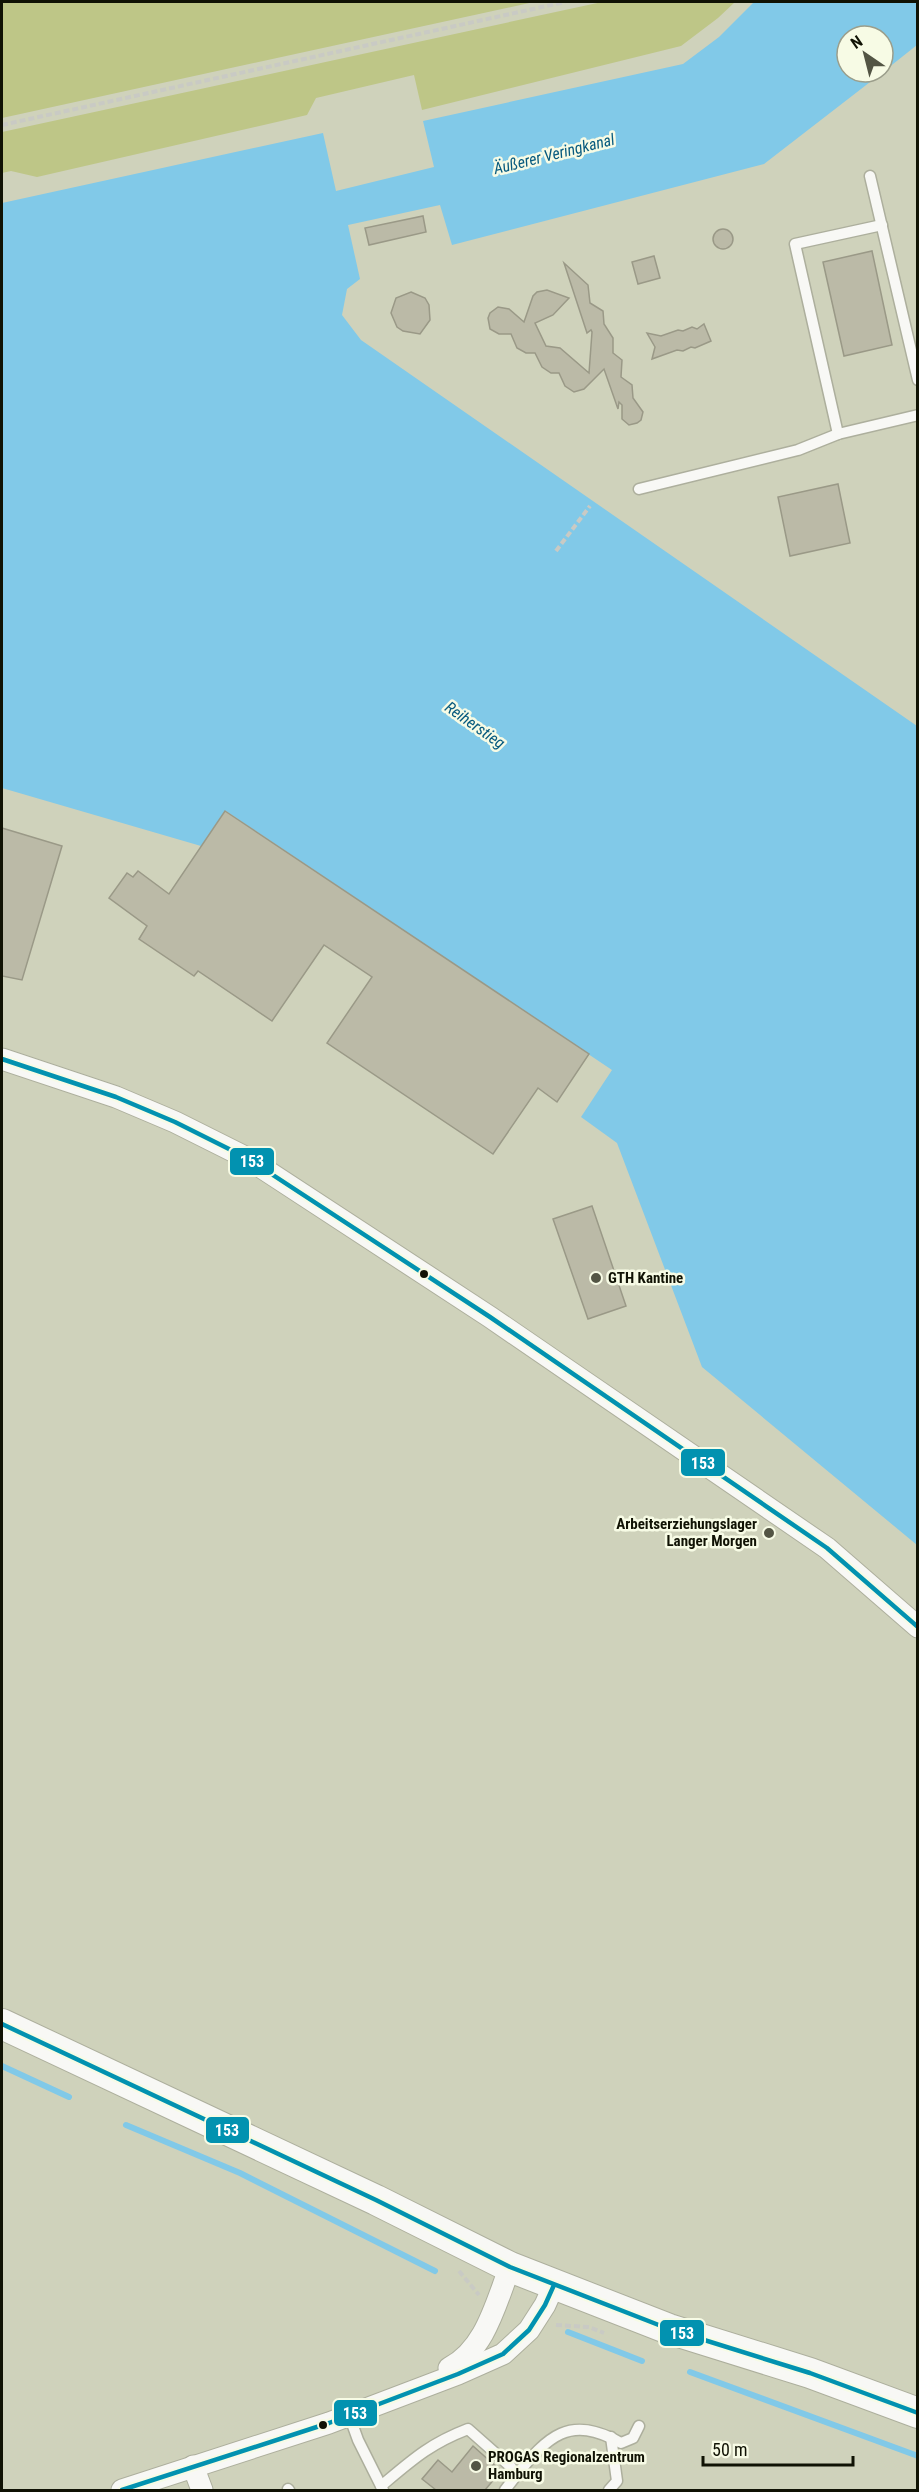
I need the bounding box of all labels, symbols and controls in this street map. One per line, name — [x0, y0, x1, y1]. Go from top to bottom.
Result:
north arrow — [835, 24, 895, 84]
text: N — [847, 32, 866, 53]
water label: Äußerer Veringkanal — [491, 130, 617, 178]
water label: Reiherstieg — [441, 698, 509, 753]
line badge: 153 — [229, 1147, 275, 1176]
text: 153 — [240, 1152, 264, 1171]
unlabelled marker — [418, 1268, 430, 1280]
place label: GTH Kantine — [608, 1269, 683, 1287]
marker: GTH Kantine — [589, 1271, 603, 1285]
line badge: 153 — [680, 1448, 726, 1477]
text: 153 — [691, 1454, 715, 1473]
place label: Arbeitserziehungslager Langer Morgen — [616, 1515, 757, 1550]
marker: Arbeitserziehungslager Langer Morgen — [762, 1526, 776, 1540]
line badge: 153 — [205, 2116, 250, 2144]
text: 153 — [215, 2121, 239, 2140]
line badge: 153 — [659, 2319, 705, 2347]
text: 153 — [670, 2324, 694, 2343]
line badge: 153 — [333, 2399, 378, 2427]
text: 153 — [343, 2404, 367, 2423]
unlabelled marker — [317, 2419, 329, 2431]
scale bar — [703, 2429, 853, 2467]
text: 50 m — [712, 2439, 747, 2460]
place label: PROGAS Regionalzentrum Hamburg — [488, 2448, 645, 2483]
marker: PROGAS Regionalzentrum Hamburg — [469, 2459, 483, 2473]

